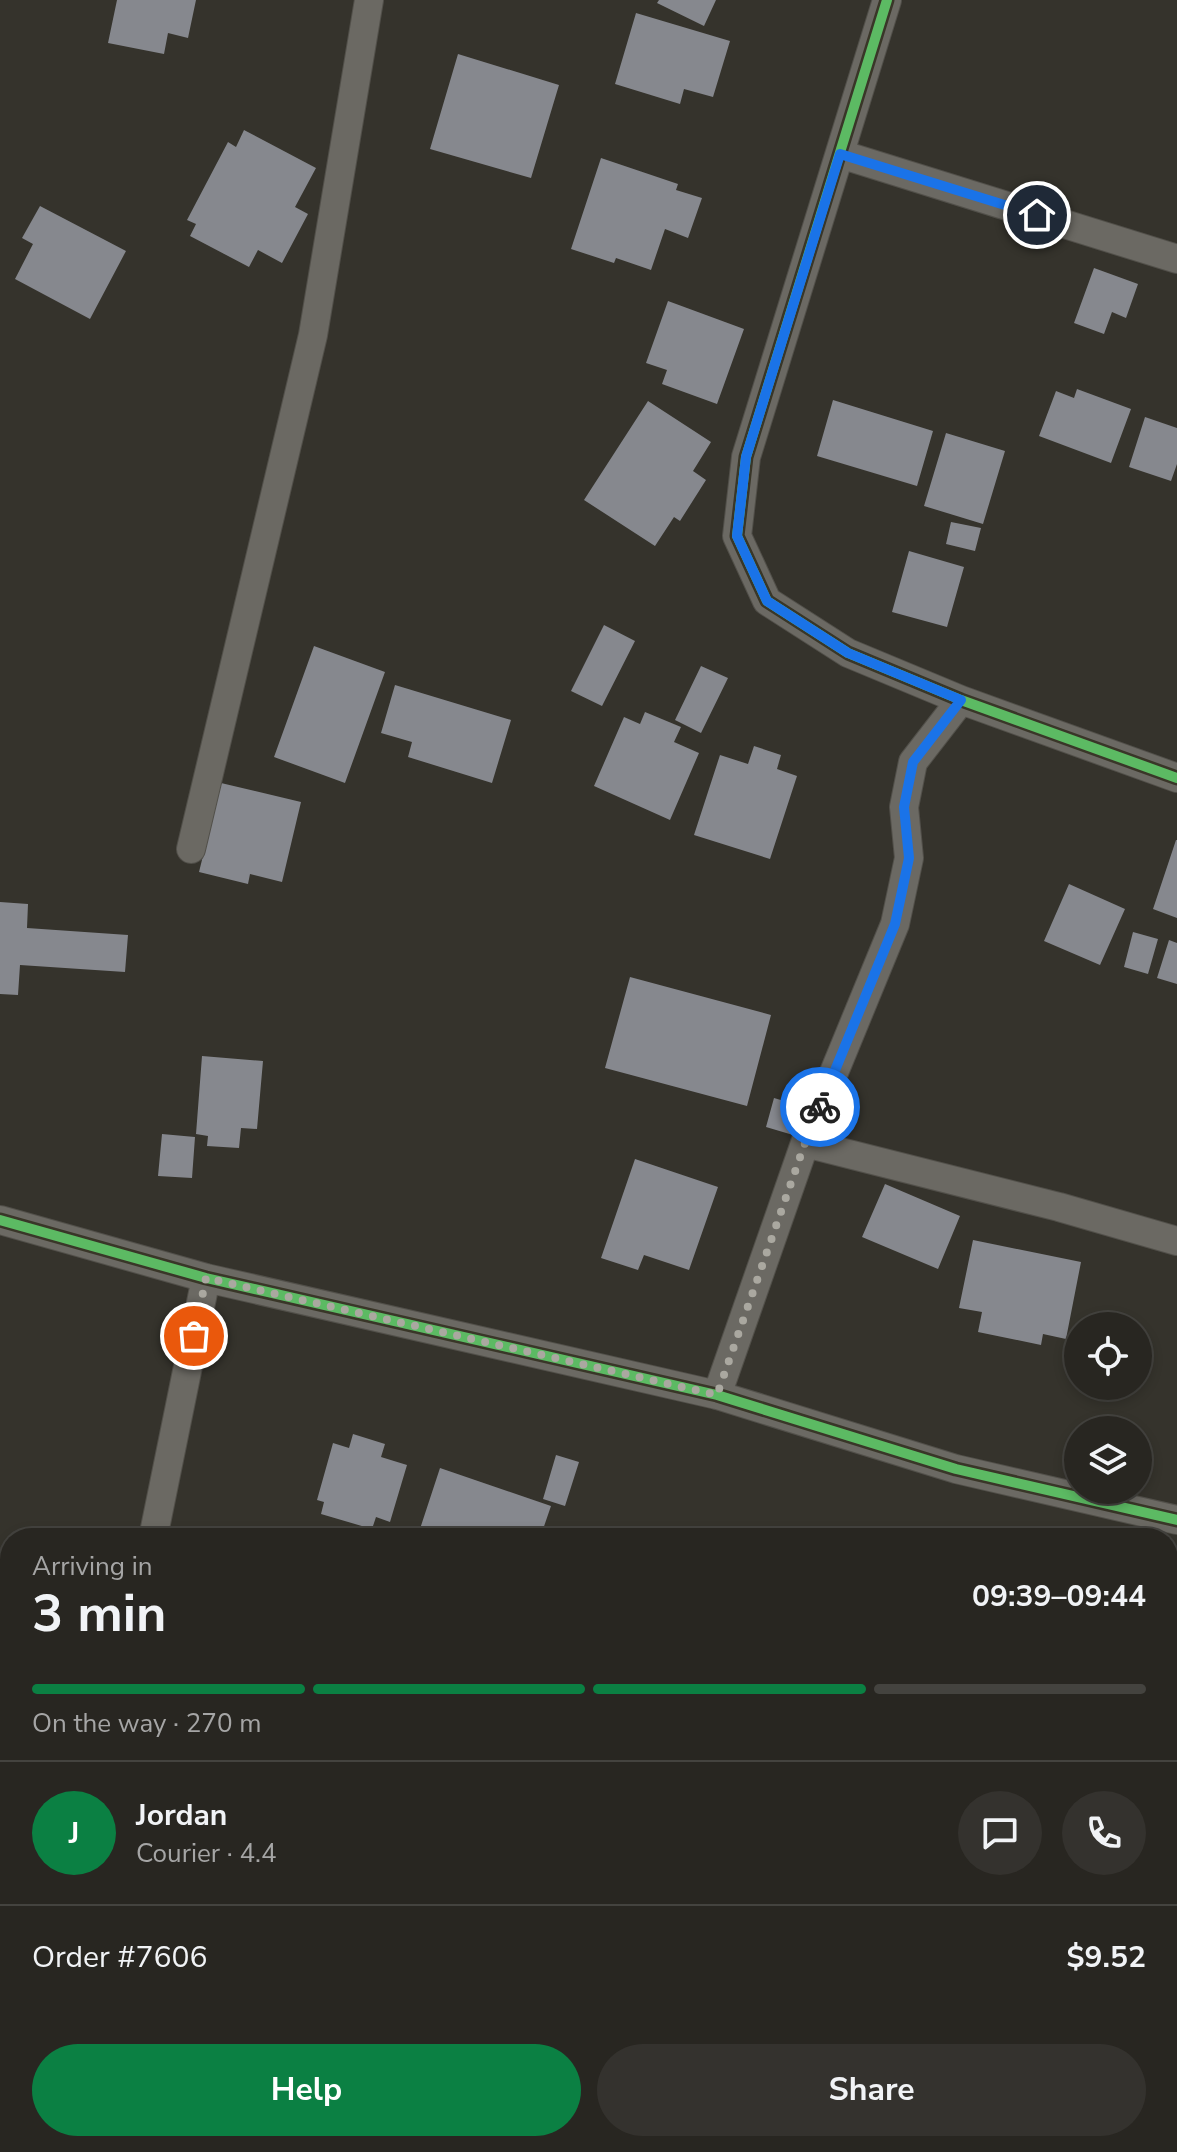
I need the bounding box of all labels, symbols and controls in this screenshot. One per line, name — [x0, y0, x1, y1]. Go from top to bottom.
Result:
pin — [1003, 181, 1071, 249]
icon: home — [1015, 193, 1059, 237]
courier — [780, 1067, 860, 1147]
icon: bike — [798, 1085, 842, 1129]
pin — [160, 1302, 228, 1370]
map controls — [1064, 1312, 1152, 1504]
button: locate — [1064, 1312, 1152, 1400]
icon: bag — [172, 1314, 216, 1358]
button: layers — [1064, 1416, 1152, 1504]
text: Arriving in — [32, 1549, 153, 1584]
text: 09:39–09:44 — [972, 1576, 1146, 1617]
text: 3 min — [32, 1578, 167, 1649]
text: On the way · 270 m — [32, 1706, 261, 1741]
button: chat — [958, 1791, 1042, 1875]
button: phone — [1062, 1791, 1146, 1875]
text: Jordan — [136, 1795, 227, 1836]
text: J — [69, 1813, 79, 1854]
text: Courier · 4.4 — [136, 1836, 277, 1871]
text: Order #7606 — [32, 1937, 207, 1978]
text: $9.52 — [1067, 1937, 1146, 1978]
button: Help — [32, 2044, 581, 2136]
button: Share — [597, 2044, 1146, 2136]

